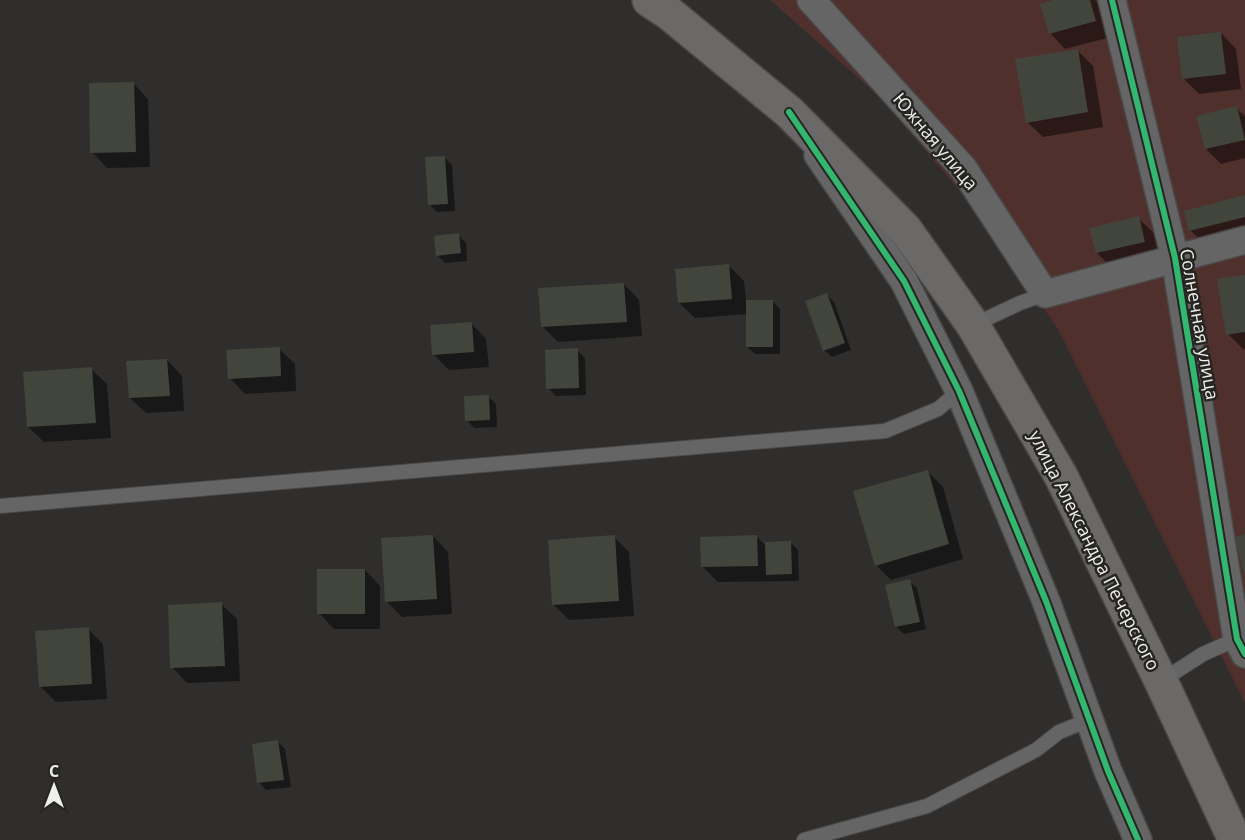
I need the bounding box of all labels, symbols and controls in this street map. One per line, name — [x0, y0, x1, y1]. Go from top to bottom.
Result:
street label: Южная улица — [888, 87, 984, 195]
street label: Солнечная улица — [1175, 247, 1225, 401]
street label: улица Александра Печерского — [1024, 426, 1166, 674]
north arrow — [24, 756, 84, 816]
text: С — [49, 760, 59, 782]

